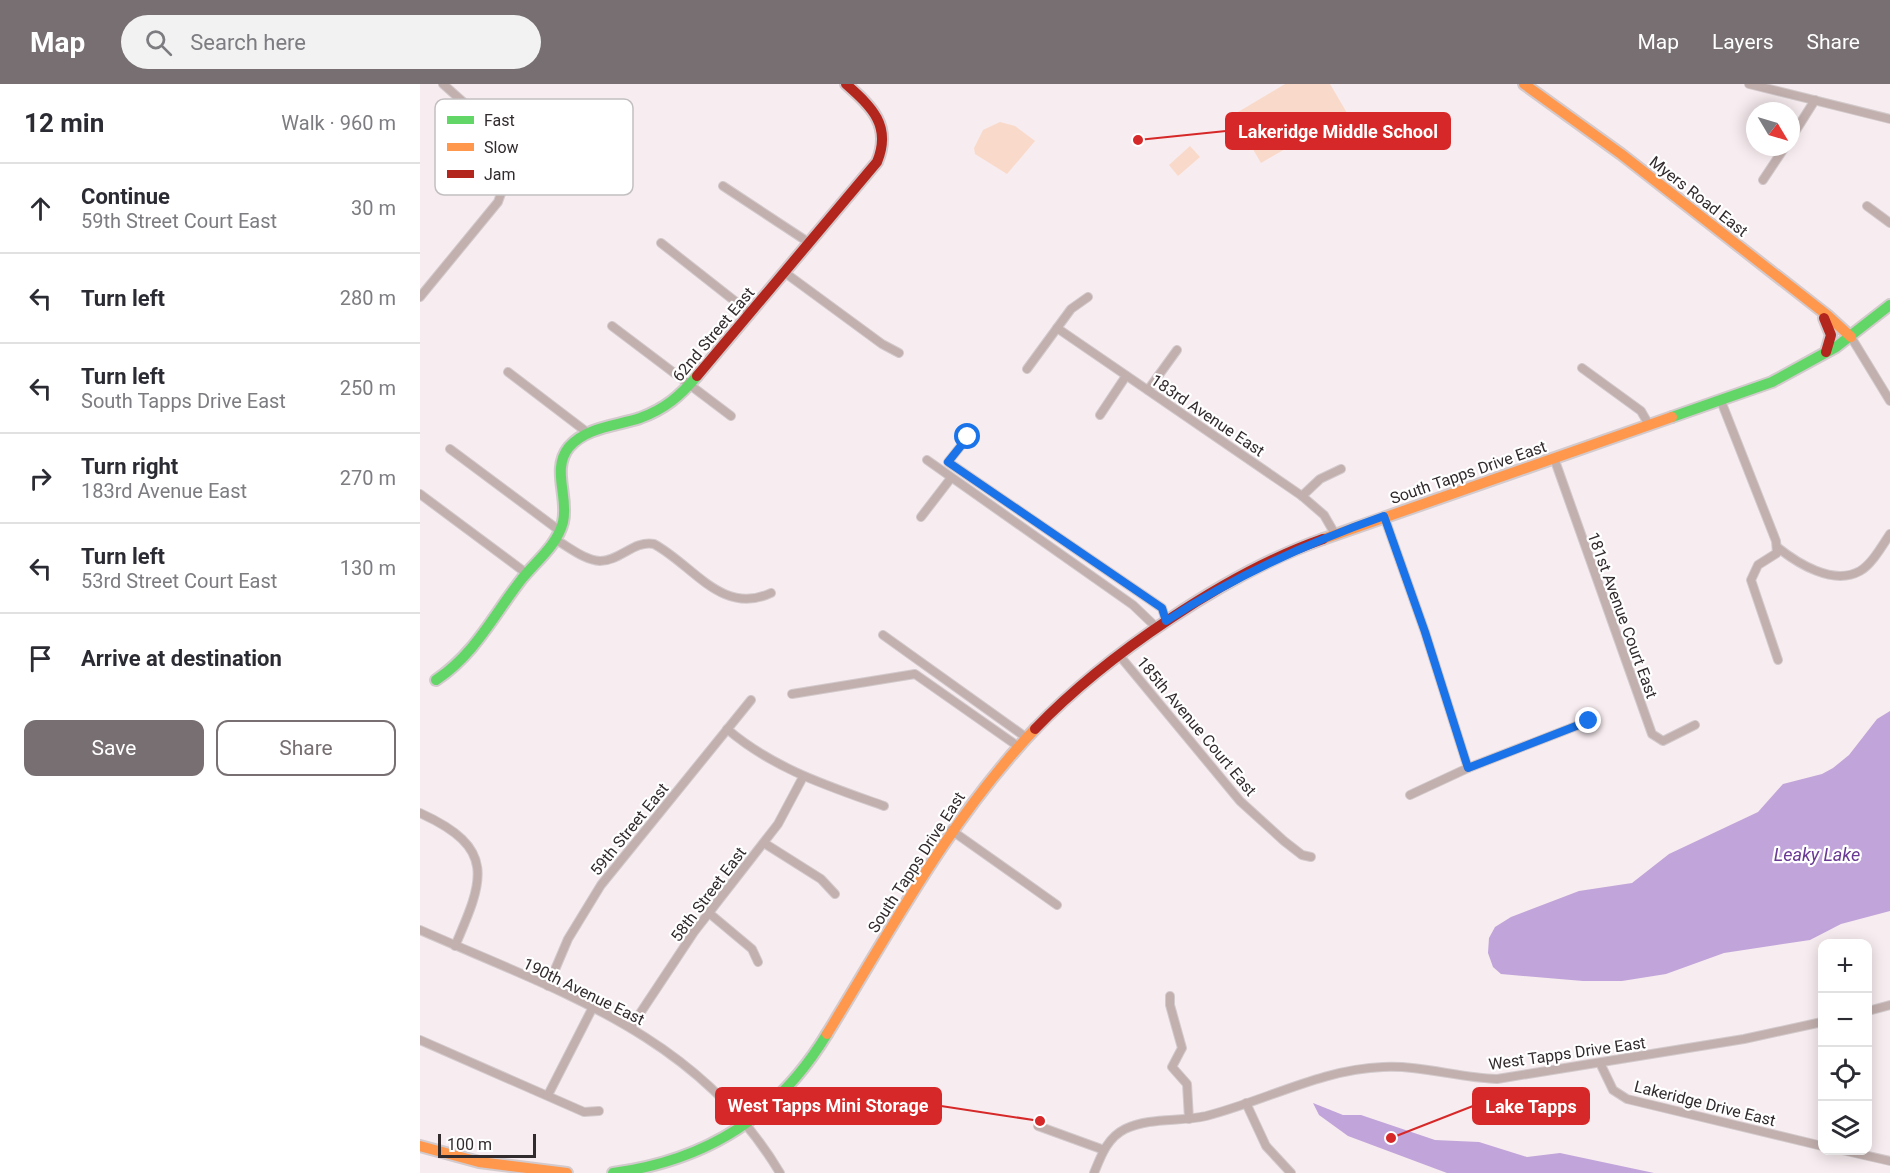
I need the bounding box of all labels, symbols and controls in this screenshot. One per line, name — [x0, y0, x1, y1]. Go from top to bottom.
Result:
search box — [121, 15, 541, 69]
text: Map — [30, 26, 85, 59]
icon: search — [142, 26, 175, 59]
text: Search here — [190, 30, 306, 55]
text: Map — [1637, 30, 1679, 54]
text: Layers — [1712, 30, 1773, 54]
text: Share — [1806, 30, 1860, 54]
legend — [435, 99, 633, 195]
north arrow — [1746, 102, 1800, 156]
text: 12 min — [24, 108, 104, 138]
text: Walk · 960 m — [281, 111, 396, 135]
text: Fast — [484, 111, 515, 130]
callout: Lakeridge Middle School — [1226, 113, 1450, 149]
text: Lakeridge Middle School — [1238, 121, 1438, 142]
text: Slow — [484, 138, 519, 157]
street label: Myers Road East — [1646, 152, 1752, 241]
text: Jam — [484, 165, 516, 184]
text: Continue — [81, 184, 170, 209]
icon: ahead — [24, 192, 57, 225]
text: 30 m — [351, 196, 396, 220]
text: 59th Street Court East — [81, 209, 277, 233]
icon: left — [24, 282, 57, 315]
street label: 62nd Street East — [668, 283, 758, 385]
text: Turn left — [81, 286, 165, 311]
text: 280 m — [340, 286, 396, 310]
text: Turn left — [81, 364, 165, 389]
street label: 183rd Avenue East — [1147, 370, 1268, 460]
icon: left — [24, 372, 57, 405]
text: 250 m — [340, 376, 396, 400]
text: South Tapps Drive East — [81, 389, 286, 413]
route start — [954, 423, 980, 449]
street label: South Tapps Drive East — [1388, 437, 1549, 508]
text: Turn right — [81, 454, 178, 479]
icon: right — [24, 462, 57, 495]
text: 270 m — [340, 466, 396, 490]
text: 183rd Avenue East — [81, 479, 247, 503]
street label: 181st Avenue Court East — [1584, 530, 1661, 701]
text: Turn left — [81, 544, 165, 569]
icon: left — [24, 552, 57, 585]
text: 130 m — [340, 556, 396, 580]
text: 53rd Street Court East — [81, 569, 277, 593]
icon: arrive — [24, 642, 57, 675]
text: Arrive at destination — [81, 646, 282, 671]
street label: 185th Avenue Court East — [1133, 653, 1260, 800]
route end — [1575, 707, 1601, 733]
button: Save — [24, 720, 204, 776]
button: Share — [216, 720, 396, 776]
street label: 59th Street East — [586, 779, 672, 879]
street label: South Tapps Drive East — [864, 788, 969, 936]
street label: 58th Street East — [667, 843, 750, 945]
water label: Leaky Lake — [1774, 844, 1860, 865]
map controls — [1818, 939, 1872, 1155]
button: + — [1818, 939, 1872, 993]
street label: 190th Avenue East — [520, 954, 648, 1029]
button: − — [1818, 993, 1872, 1047]
street label: West Tapps Drive East — [1487, 1033, 1647, 1074]
button: locate — [1818, 1047, 1872, 1101]
street label: Lakeridge Drive East — [1632, 1077, 1777, 1130]
callout: West Tapps Mini Storage — [716, 1088, 941, 1124]
callout: Lake Tapps — [1473, 1088, 1589, 1124]
text: West Tapps Mini Storage — [728, 1095, 929, 1116]
text: Lake Tapps — [1485, 1096, 1577, 1117]
button: layers — [1818, 1101, 1872, 1155]
scale bar — [438, 1131, 536, 1158]
text: 100 m — [447, 1135, 492, 1154]

